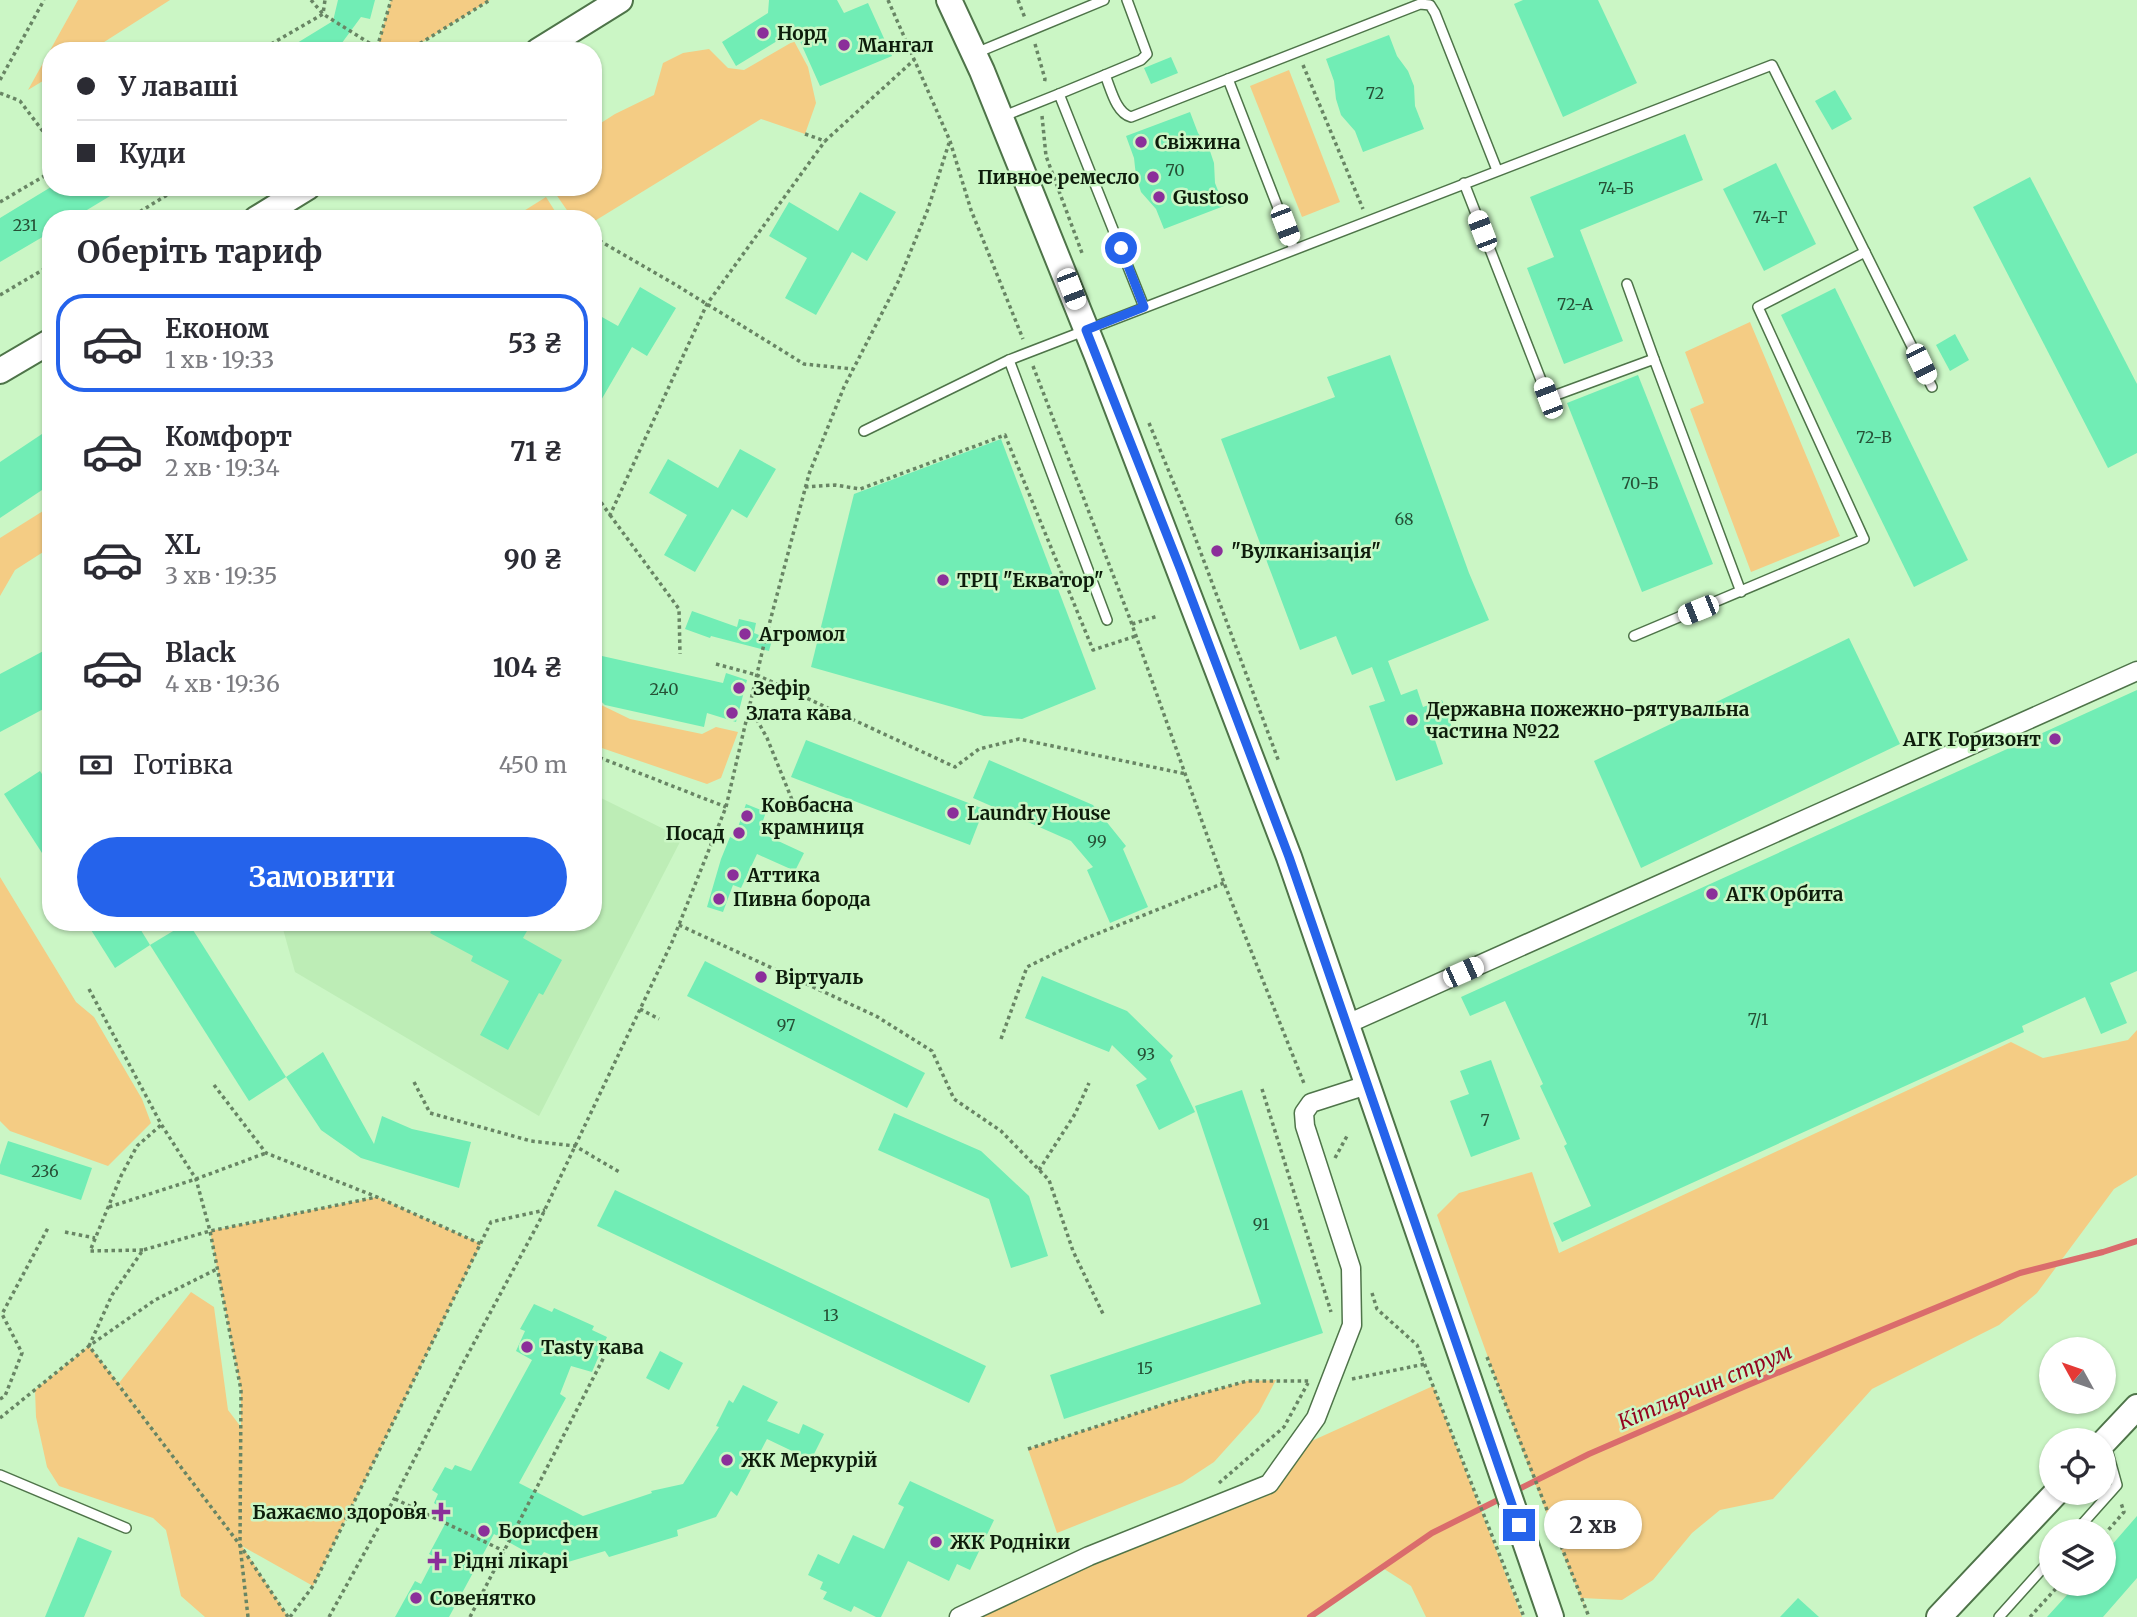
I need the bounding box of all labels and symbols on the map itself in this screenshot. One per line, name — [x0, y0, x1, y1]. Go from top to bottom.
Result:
place label: Норд — [777, 21, 827, 45]
marker: Норд — [755, 25, 771, 41]
place label: Мангал — [858, 33, 934, 57]
marker: Мангал — [836, 37, 852, 53]
house number: 72 — [1366, 83, 1384, 103]
place label: Свіжина — [1155, 130, 1241, 154]
marker: Свіжина — [1133, 134, 1149, 150]
house number: 70 — [1166, 160, 1185, 180]
place label: Пивное ремесло — [977, 165, 1139, 189]
marker: Пивное ремесло — [1145, 169, 1161, 185]
house number: 74-Б — [1598, 178, 1634, 198]
place label: Gustoso — [1173, 185, 1248, 209]
marker: Gustoso — [1151, 189, 1167, 205]
car — [1268, 202, 1303, 248]
house number: 74-Г — [1753, 207, 1787, 227]
car — [1465, 208, 1500, 254]
house number: 231 — [13, 215, 37, 235]
route start — [1105, 232, 1137, 264]
car — [1054, 266, 1089, 312]
house number: 72-А — [1557, 294, 1594, 314]
car — [1903, 341, 1940, 387]
car — [1531, 375, 1566, 421]
house number: 72-В — [1856, 427, 1892, 447]
house number: 70-Б — [1621, 473, 1659, 493]
house number: 68 — [1394, 509, 1414, 529]
place label: "Вулканізація" — [1231, 539, 1381, 563]
marker: "Вулканізація" — [1209, 543, 1225, 559]
place label: ТРЦ "Екватор" — [957, 568, 1104, 592]
marker: ТРЦ "Екватор" — [935, 572, 951, 588]
car — [1675, 592, 1722, 628]
place label: Агромол — [758, 622, 845, 646]
marker: Агромол — [737, 626, 753, 642]
place label: Зефір — [753, 676, 810, 700]
house number: 240 — [650, 679, 679, 699]
marker: Зефір — [731, 680, 747, 696]
place label: Державна пожежно-рятувальна частина №22 — [1426, 697, 1750, 743]
place label: Злата кава — [746, 701, 852, 725]
marker: Злата кава — [724, 705, 740, 721]
marker: Державна пожежно-рятувальна частина №22 — [1404, 712, 1420, 728]
place label: АГК Горизонт — [1902, 727, 2041, 751]
marker: АГК Горизонт — [2047, 731, 2063, 747]
place label: Ковбасна крамниця — [761, 793, 865, 839]
place label: Laundry House — [967, 801, 1111, 825]
marker: Laundry House — [945, 805, 961, 821]
marker: Ковбасна крамниця — [739, 808, 755, 824]
place label: Посад — [666, 821, 725, 845]
marker: Посад — [731, 825, 747, 841]
house number: 99 — [1087, 831, 1107, 851]
place label: Аттика — [746, 863, 821, 887]
marker: Аттика — [725, 867, 741, 883]
place label: АГК Орбита — [1725, 882, 1844, 906]
marker: АГК Орбита — [1704, 886, 1720, 902]
place label: Пивна борода — [733, 887, 871, 911]
marker: Пивна борода — [711, 891, 727, 907]
car — [1440, 954, 1487, 990]
place label: Віртуаль — [775, 965, 863, 989]
marker: Віртуаль — [753, 969, 769, 985]
house number: 7/1 — [1748, 1009, 1768, 1029]
house number: 97 — [777, 1015, 795, 1035]
house number: 93 — [1137, 1044, 1155, 1064]
house number: 7 — [1480, 1110, 1490, 1130]
house number: 236 — [31, 1161, 59, 1181]
house number: 91 — [1253, 1214, 1269, 1234]
house number: 13 — [823, 1305, 839, 1325]
place label: Tasty кава — [541, 1335, 644, 1359]
north arrow — [2039, 1337, 2116, 1414]
water label: Кітлярчин струм — [1614, 1338, 1796, 1435]
marker: Tasty кава — [519, 1339, 535, 1355]
house number: 15 — [1137, 1358, 1153, 1378]
place label: ЖК Меркурій — [741, 1448, 877, 1472]
marker: ЖК Меркурій — [719, 1452, 735, 1468]
place label: Бажаємо здоровʼя — [252, 1500, 427, 1524]
callout: 2 хв — [1544, 1500, 1642, 1550]
marker: Бажаємо здоровʼя — [433, 1504, 449, 1520]
route end — [1503, 1509, 1535, 1541]
place label: Борисфен — [498, 1519, 598, 1543]
marker: Борисфен — [476, 1523, 492, 1539]
place label: ЖК Родніки — [950, 1530, 1070, 1554]
marker: ЖК Родніки — [928, 1534, 944, 1550]
place label: Рідні лікарі — [453, 1549, 569, 1573]
marker: Рідні лікарі — [427, 1551, 447, 1571]
place label: Совенятко — [430, 1586, 536, 1610]
marker: Совенятко — [408, 1590, 424, 1606]

